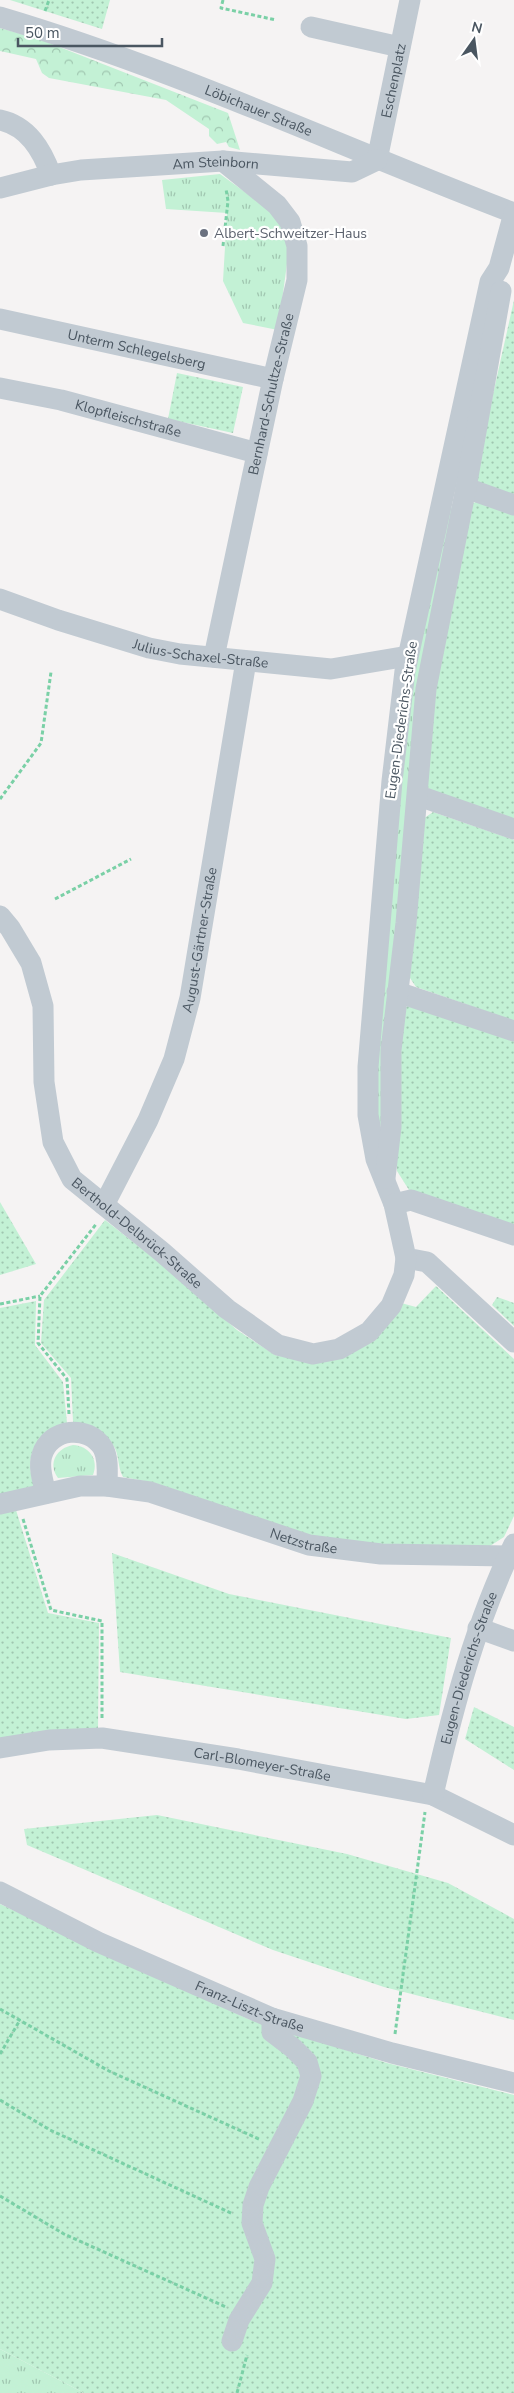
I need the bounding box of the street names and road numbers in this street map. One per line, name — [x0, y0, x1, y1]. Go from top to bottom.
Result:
street label: Eschenplatz — [377, 41, 411, 120]
street label: Löbichauer Straße — [202, 80, 315, 141]
street label: Am Steinborn — [172, 152, 260, 174]
street label: Bernhard-Schultze-Straße — [244, 311, 299, 477]
street label: Unterm Schlegelsberg — [66, 325, 207, 374]
street label: Klopfleischstraße — [73, 395, 184, 442]
street label: Julius-Schaxel-Straße — [130, 634, 269, 673]
street label: Eugen-Diederichs-Straße — [381, 640, 422, 800]
street label: August-Gärtner-Straße — [178, 866, 222, 1015]
street label: Berthold-Delbrück-Straße — [67, 1173, 206, 1293]
street label: Netzstraße — [267, 1524, 338, 1558]
street label: Eugen-Diederichs-Straße — [436, 1589, 502, 1746]
street label: Carl-Blomeyer-Straße — [192, 1743, 332, 1786]
street label: Franz-Liszt-Straße — [192, 1977, 306, 2037]

